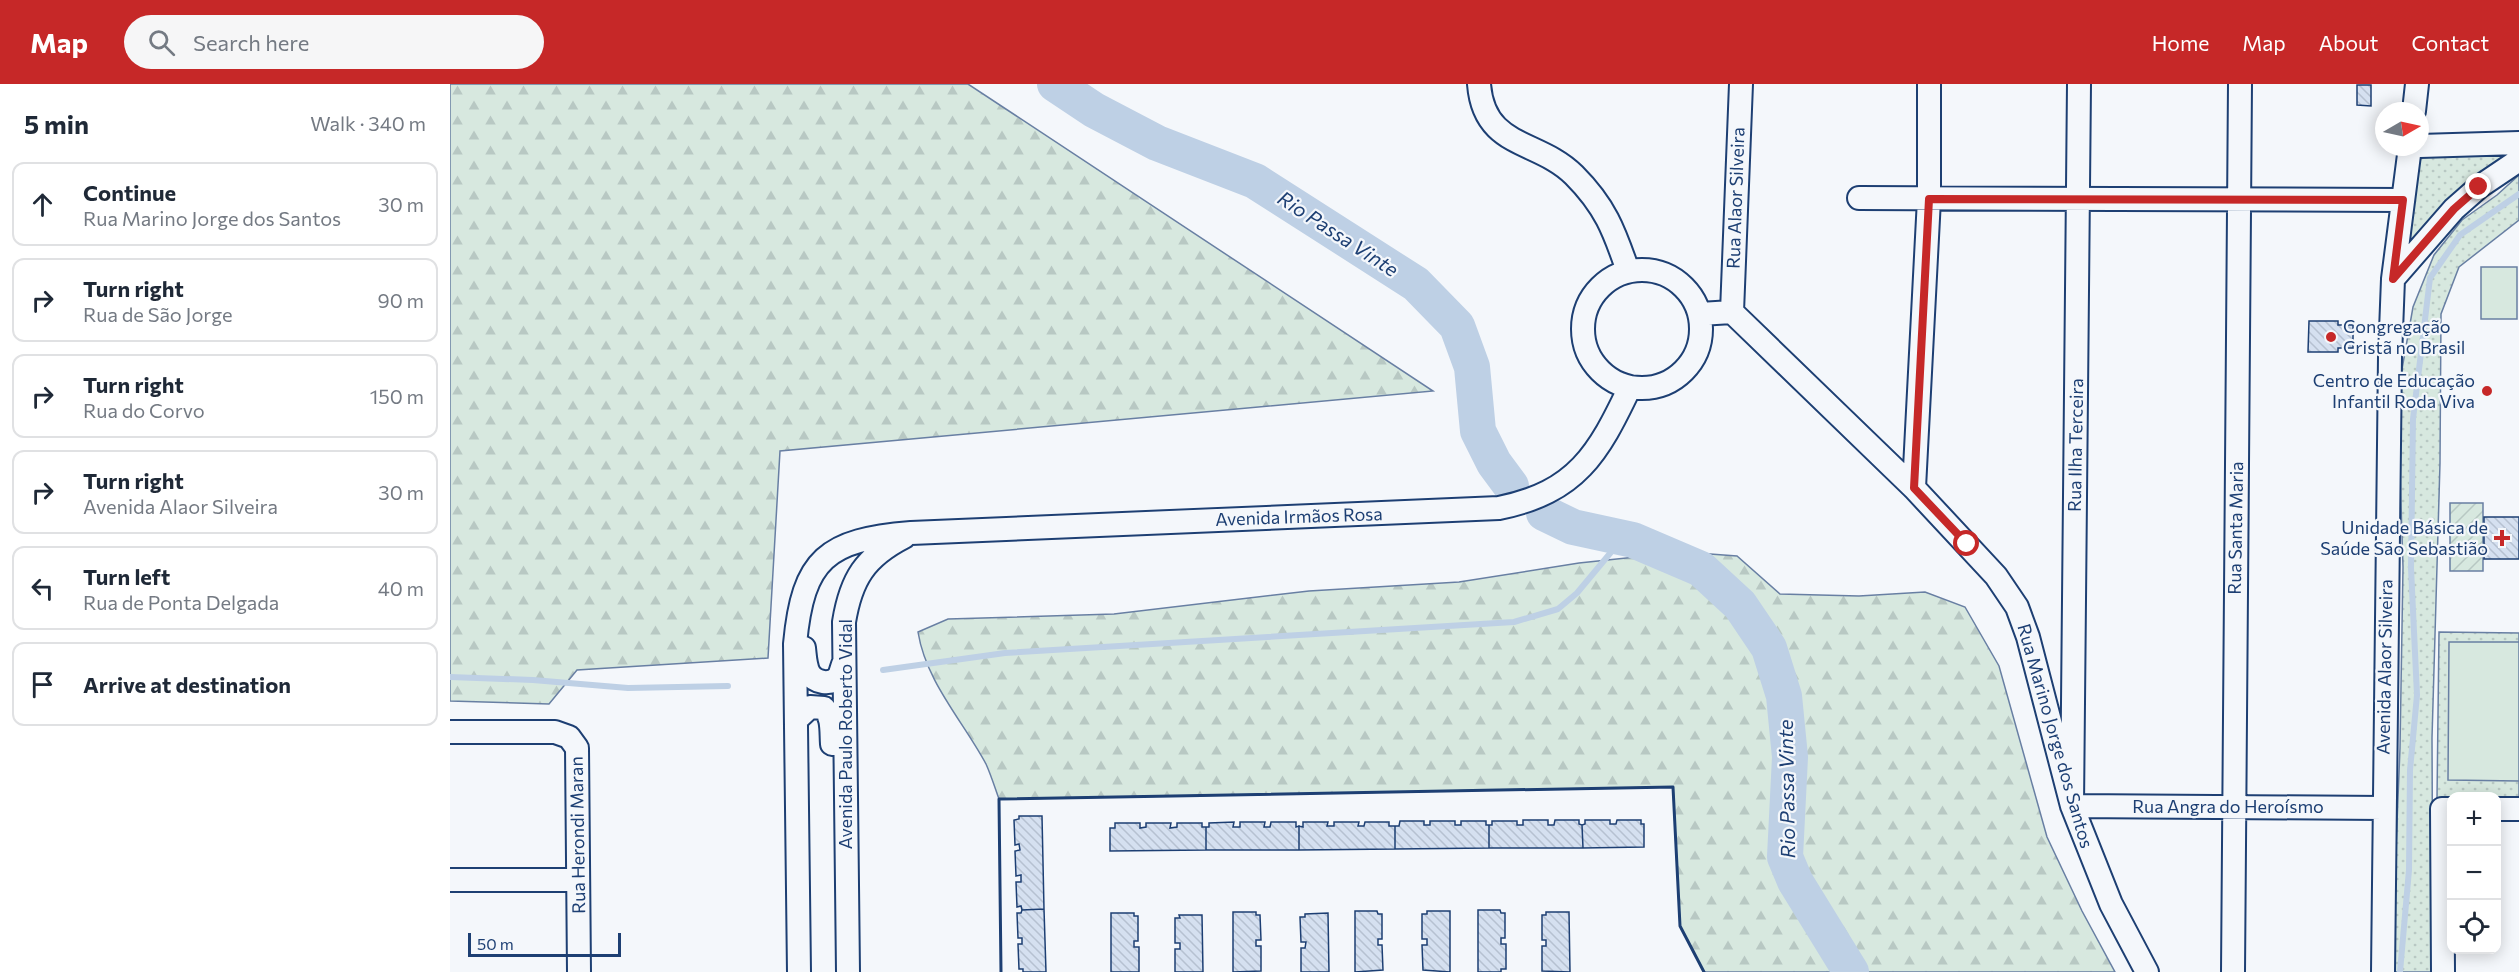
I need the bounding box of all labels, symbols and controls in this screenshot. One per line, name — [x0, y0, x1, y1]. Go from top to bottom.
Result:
search box — [124, 15, 544, 69]
text: Map — [30, 25, 88, 59]
icon: search — [145, 26, 178, 59]
text: Search here — [193, 29, 309, 56]
text: Home — [2152, 30, 2209, 55]
text: Map — [2242, 30, 2286, 55]
text: About — [2319, 30, 2378, 55]
text: Contact — [2411, 30, 2489, 55]
north arrow — [2375, 102, 2429, 156]
text: 5 min — [24, 108, 89, 139]
text: Walk · 340 m — [310, 111, 426, 135]
street label: Rua Alaor Silveira — [1722, 127, 1748, 269]
route end — [2465, 173, 2491, 199]
text: Continue — [83, 179, 176, 206]
water label: Rio Passa Vinte — [1274, 185, 1404, 281]
icon: ahead — [26, 188, 59, 221]
text: 30 m — [378, 192, 424, 216]
text: Rua Marino Jorge dos Santos — [83, 206, 341, 230]
text: Turn right — [83, 275, 184, 302]
icon: right — [26, 284, 59, 317]
text: 90 m — [378, 288, 424, 312]
text: Rua de São Jorge — [83, 302, 233, 326]
place label: Congregação Cristã no Brasil — [2343, 315, 2465, 358]
marker: Congregação Cristã no Brasil — [2324, 330, 2338, 344]
place label: Centro de Educação Infantil Roda Viva — [2313, 369, 2475, 412]
text: Turn right — [83, 371, 184, 398]
street label: Rua Ilha Terceira — [2063, 378, 2087, 512]
icon: right — [26, 380, 59, 413]
text: 150 m — [370, 384, 424, 408]
marker: Centro de Educação Infantil Roda Viva — [2480, 384, 2494, 398]
text: Rua do Corvo — [83, 398, 205, 422]
street label: Rua Santa Maria — [2223, 461, 2247, 595]
text: Turn right — [83, 467, 184, 494]
icon: right — [26, 476, 59, 509]
text: 30 m — [378, 480, 424, 504]
text: Avenida Alaor Silveira — [83, 494, 278, 518]
street label: Avenida Irmãos Rosa — [1215, 502, 1383, 530]
place label: Unidade Básica de Saúde São Sebastião — [2320, 516, 2488, 559]
marker: Unidade Básica de Saúde São Sebastião — [2493, 529, 2511, 547]
route start — [1953, 530, 1979, 556]
text: Turn left — [83, 563, 170, 590]
icon: left — [26, 572, 59, 605]
text: 40 m — [378, 576, 424, 600]
street label: Avenida Alaor Silveira — [2371, 579, 2397, 755]
text: Rua de Ponta Delgada — [83, 590, 279, 614]
street label: Avenida Paulo Roberto Vidal — [834, 619, 856, 849]
street label: Rua Marino Jorge dos Santos — [2013, 621, 2099, 850]
icon: arrive — [26, 668, 59, 701]
text: Arrive at destination — [83, 671, 291, 698]
water label: Rio Passa Vinte — [1773, 719, 1799, 859]
street label: Rua Herondi Maran — [565, 756, 589, 914]
map controls — [2447, 792, 2501, 954]
button: + — [2447, 792, 2501, 846]
street label: Rua Angra do Heroísmo — [2132, 795, 2324, 817]
button: − — [2447, 846, 2501, 900]
button: locate — [2447, 900, 2501, 954]
scale bar — [468, 930, 621, 958]
text: 50 m — [477, 934, 514, 953]

